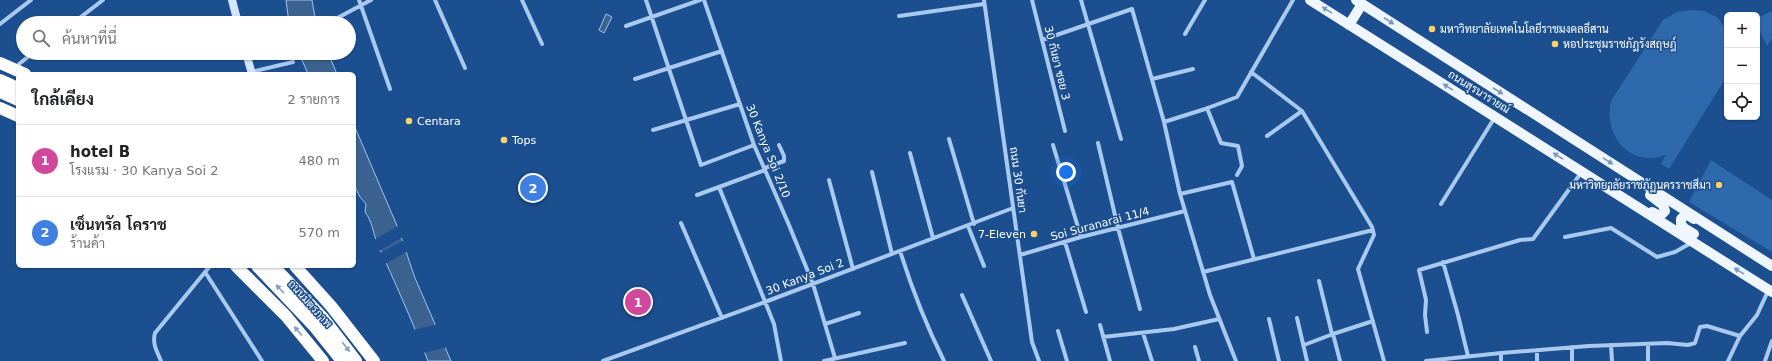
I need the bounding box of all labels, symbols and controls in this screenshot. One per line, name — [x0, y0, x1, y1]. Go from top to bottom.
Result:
one-way arrow — [1321, 6, 1332, 14]
map controls — [1724, 12, 1760, 120]
button: + — [1724, 12, 1760, 48]
search box — [16, 16, 356, 60]
one-way arrow — [1384, 17, 1394, 25]
place label: มหาวิทยาลัยเทคโนโลยีราชมงคลอีสาน — [1440, 21, 1609, 36]
street label: 30 กันยา ซอย 3 — [1042, 24, 1073, 101]
marker: มหาวิทยาลัยเทคโนโลยีราชมงคลอีสาน — [1427, 24, 1437, 34]
icon: search — [30, 27, 52, 49]
text: ค้นหาที่นี่ — [62, 30, 117, 48]
place label: หอประชุมราชภัฏรังสฤษฎ์ — [1563, 36, 1676, 53]
marker: หอประชุมราชภัฏรังสฤษฎ์ — [1550, 39, 1560, 49]
button: − — [1724, 48, 1760, 84]
street label: ถนนสุรนารายณ์ — [1445, 66, 1513, 118]
one-way arrow — [1443, 83, 1453, 91]
button: locate — [1724, 84, 1760, 120]
one-way arrow — [1493, 87, 1503, 95]
text: ใกล้เคียง — [32, 89, 94, 109]
text: 2 รายการ — [287, 92, 340, 107]
street label: 30 Kanya Soi 2/10 — [743, 102, 793, 200]
place label: Centara — [417, 115, 461, 128]
marker: Centara — [404, 116, 414, 126]
place label: Tops — [511, 134, 537, 147]
marker: Tops — [499, 135, 509, 145]
text: hotel B — [70, 143, 130, 161]
street label: ถนน 30 กันยา — [1007, 146, 1030, 214]
text: 1 — [40, 153, 50, 168]
text: 480 m — [298, 153, 340, 168]
one-way arrow — [1552, 153, 1564, 160]
one-way arrow — [1603, 157, 1613, 165]
your location — [1056, 162, 1076, 182]
text: โรงแรม · 30 Kanya Soi 2 — [70, 163, 219, 178]
pin: 2 — [520, 173, 546, 203]
place label: มหาวิทยาลัยราชภัฏนครราชสีมา — [1569, 177, 1711, 193]
marker: มหาวิทยาลัยราชภัฏนครราชสีมา — [1714, 180, 1724, 190]
street label: Soi Suranarai 11/4 — [1049, 205, 1151, 243]
text: เซ็นทรัล โคราช — [70, 216, 167, 234]
text: 2 — [40, 225, 50, 240]
text: 570 m — [298, 225, 340, 240]
place label: 7-Eleven — [978, 228, 1026, 241]
marker: 7-Eleven — [1029, 229, 1039, 239]
text: ร้านค้า — [70, 236, 105, 251]
street label: 30 Kanya Soi 2 — [764, 256, 846, 298]
one-way arrow — [1734, 267, 1744, 275]
street label: ถนนมิตรภาพ — [285, 278, 335, 330]
one-way arrow — [275, 284, 285, 294]
pin: 1 — [625, 287, 651, 317]
one-way arrow — [294, 326, 303, 336]
one-way arrow — [341, 342, 350, 353]

